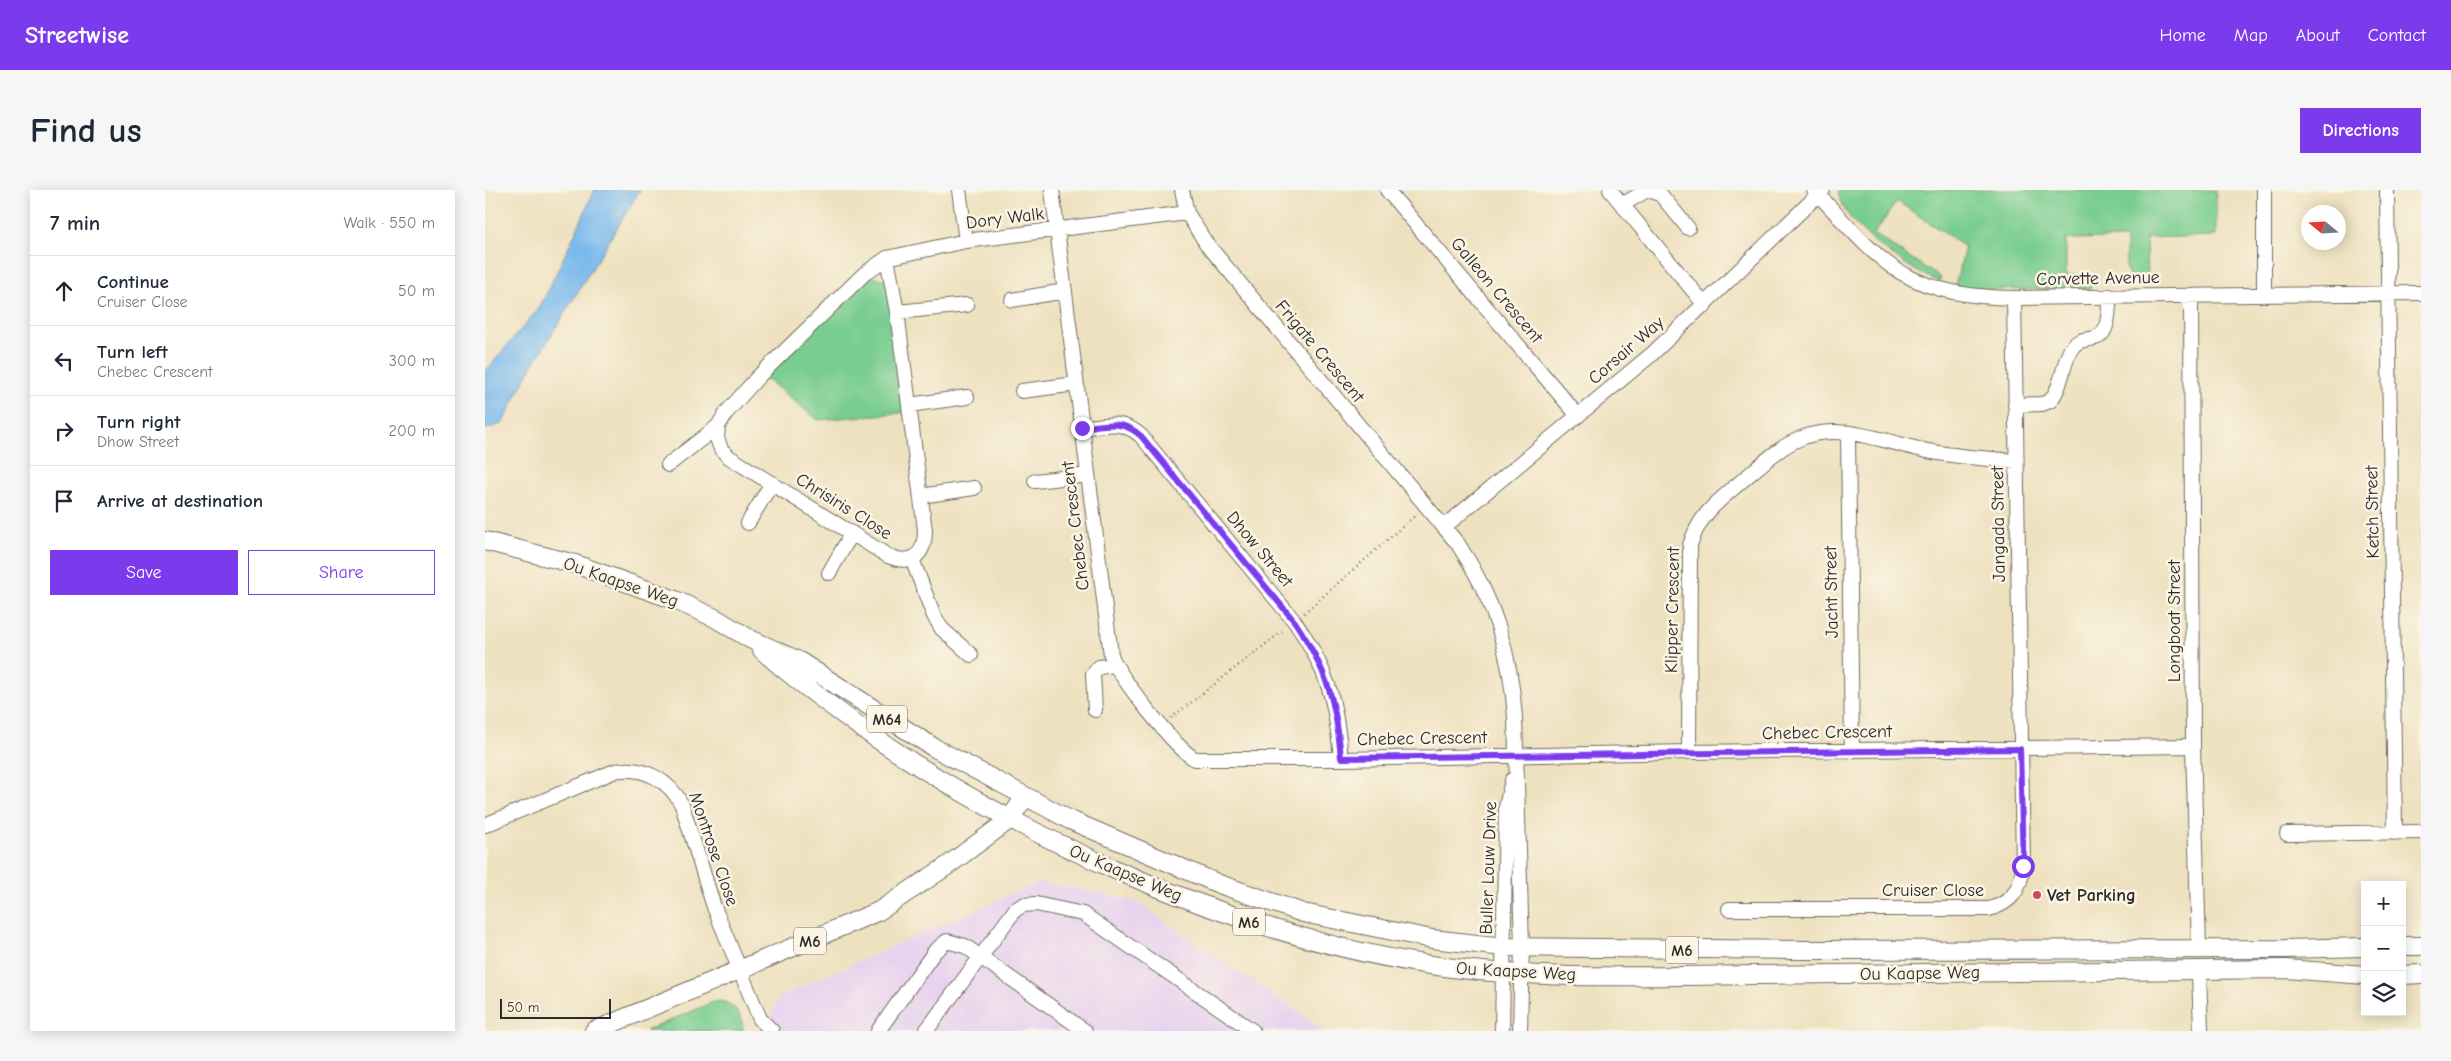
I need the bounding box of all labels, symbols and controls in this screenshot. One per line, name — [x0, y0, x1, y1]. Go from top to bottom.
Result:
text: Streetwise — [25, 21, 129, 49]
text: Home — [2159, 25, 2206, 46]
text: Map — [2234, 25, 2268, 46]
text: About — [2296, 25, 2340, 46]
text: Contact — [2368, 25, 2426, 46]
button: Directions — [2300, 108, 2421, 153]
text: Find us — [30, 110, 142, 151]
street label: Dory Walk — [965, 203, 1046, 234]
north arrow — [2301, 205, 2346, 250]
text: 7 min — [50, 211, 100, 235]
text: Walk · 550 m — [344, 214, 435, 232]
street label: Galleon Crescent — [1446, 233, 1548, 348]
street label: Corvette Avenue — [2036, 267, 2160, 290]
text: Continue — [97, 271, 169, 293]
icon: ahead — [50, 277, 78, 305]
text: 50 m — [398, 282, 435, 300]
text: Cruiser Close — [97, 293, 188, 311]
street label: Frigate Crescent — [1271, 296, 1369, 407]
street label: Corsair Way — [1584, 311, 1669, 389]
text: Turn left — [97, 341, 168, 363]
icon: left — [50, 347, 78, 375]
text: 300 m — [389, 352, 435, 370]
text: Chebec Crescent — [97, 363, 213, 381]
text: Turn right — [97, 411, 181, 433]
icon: right — [50, 417, 78, 445]
route end — [1071, 417, 1094, 440]
text: 200 m — [389, 422, 435, 440]
text: Dhow Street — [97, 433, 179, 451]
street label: Chebec Crescent — [1057, 459, 1094, 592]
street label: Ketch Street — [2361, 464, 2384, 559]
street label: Jangada Street — [1987, 465, 2010, 582]
street label: Chrisiris Close — [792, 469, 896, 544]
icon: arrive — [50, 487, 78, 515]
text: Arrive at destination — [97, 490, 263, 512]
street label: Dhow Street — [1222, 507, 1298, 592]
street label: Jacht Street — [1820, 545, 1843, 638]
street label: Klipper Crescent — [1661, 546, 1684, 673]
button: Save — [50, 550, 238, 595]
button: Share — [248, 550, 435, 595]
street label: Ou Kaapse Weg — [561, 553, 681, 612]
street label: Longboat Street — [2164, 559, 2185, 682]
road number: M64 — [867, 706, 907, 732]
street label: Chebec Crescent — [1762, 721, 1893, 744]
street label: Chebec Crescent — [1357, 727, 1488, 750]
street label: Montrose Close — [684, 789, 743, 909]
street label: Buller Louw Drive — [1476, 801, 1501, 935]
street label: Ou Kaapse Weg — [1066, 840, 1185, 907]
route start — [2012, 855, 2035, 878]
street label: Cruiser Close — [1882, 880, 1984, 901]
map controls — [2361, 881, 2406, 1016]
button: + — [2361, 881, 2406, 926]
place label: Vet Parking — [2047, 885, 2136, 906]
marker: Vet Parking — [2031, 889, 2043, 901]
road number: M6 — [1233, 909, 1265, 936]
button: − — [2361, 926, 2406, 971]
road number: M6 — [794, 928, 826, 954]
road number: M6 — [1666, 936, 1698, 964]
street label: Ou Kaapse Weg — [1455, 958, 1577, 985]
street label: Ou Kaapse Weg — [1860, 962, 1980, 985]
button: layers — [2361, 971, 2406, 1016]
scale bar — [500, 996, 611, 1019]
text: 50 m — [507, 999, 539, 1016]

